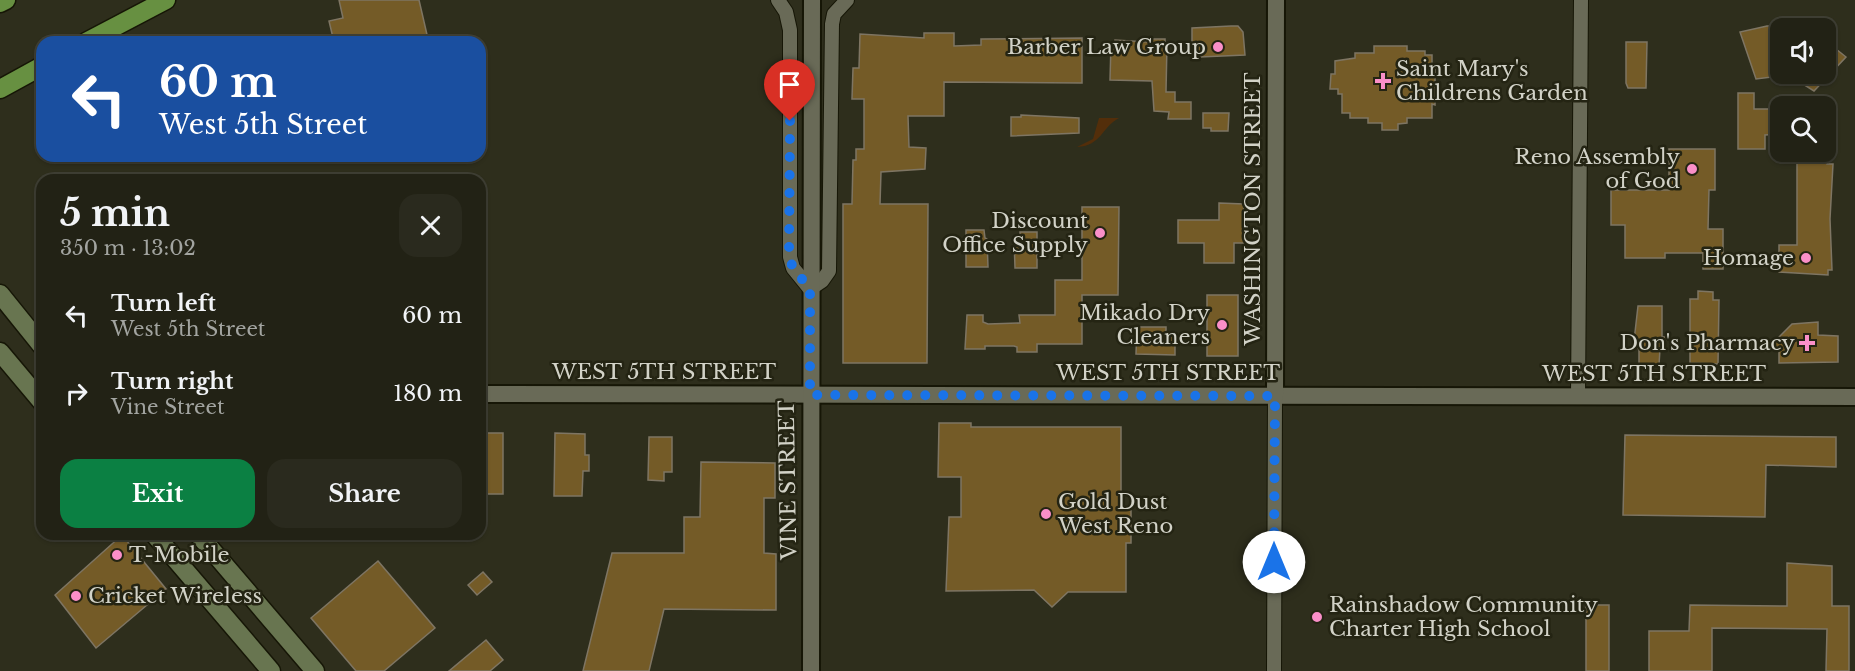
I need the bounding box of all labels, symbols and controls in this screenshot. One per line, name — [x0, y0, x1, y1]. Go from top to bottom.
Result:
map controls — [1770, 18, 1836, 162]
button: sound — [1770, 18, 1836, 84]
place label: Barber Law Group — [1007, 34, 1206, 60]
marker: Barber Law Group — [1211, 40, 1225, 54]
text: 60 m — [159, 56, 277, 108]
place label: Saint Mary's Childrens Garden — [1396, 56, 1588, 106]
pin — [764, 59, 815, 121]
icon: left — [60, 60, 138, 138]
icon: arrive — [773, 68, 806, 101]
street label: WASHINGTON STREET — [1240, 72, 1266, 347]
marker: Saint Mary's Childrens Garden — [1374, 72, 1392, 90]
button: search — [1770, 96, 1836, 162]
text: West 5th Street — [159, 108, 367, 141]
place label: Reno Assembly of God — [1514, 144, 1681, 194]
marker: Reno Assembly of God — [1685, 162, 1699, 176]
text: 5 min — [60, 191, 170, 236]
button: close — [399, 194, 462, 257]
place label: Discount Office Supply — [942, 208, 1089, 258]
marker: Discount Office Supply — [1093, 226, 1107, 240]
text: 350 m · 13:02 — [60, 236, 196, 260]
place label: Homage — [1703, 245, 1794, 271]
marker: Homage — [1799, 251, 1813, 265]
text: Turn left — [111, 290, 216, 317]
icon: left — [60, 299, 93, 332]
place label: Mikado Dry Cleaners — [1079, 300, 1211, 350]
text: 60 m — [402, 302, 462, 329]
text: West 5th Street — [111, 317, 265, 341]
marker: Mikado Dry Cleaners — [1215, 318, 1229, 332]
place label: Don's Pharmacy — [1620, 330, 1796, 356]
marker: Don's Pharmacy — [1800, 336, 1814, 350]
street label: WEST 5TH STREET — [551, 359, 776, 385]
street label: WEST 5TH STREET — [1055, 360, 1280, 386]
street label: WEST 5TH STREET — [1541, 361, 1766, 387]
text: Turn right — [111, 368, 233, 395]
icon: right — [60, 377, 93, 410]
text: 180 m — [393, 380, 462, 407]
text: Vine Street — [111, 395, 224, 419]
street label: VINE STREET — [774, 400, 802, 561]
button: Exit — [60, 459, 255, 528]
button: Share — [267, 459, 462, 528]
place label: Gold Dust West Reno — [1057, 489, 1173, 539]
marker: Gold Dust West Reno — [1039, 507, 1053, 521]
position arrow — [1242, 530, 1306, 594]
place label: T-Mobile — [129, 542, 230, 568]
marker: T-Mobile — [110, 548, 124, 562]
place label: Cricket Wireless — [88, 583, 262, 609]
marker: Cricket Wireless — [69, 589, 83, 603]
place label: Rainshadow Community Charter High School — [1329, 592, 1599, 642]
marker: Rainshadow Community Charter High School — [1310, 610, 1324, 624]

